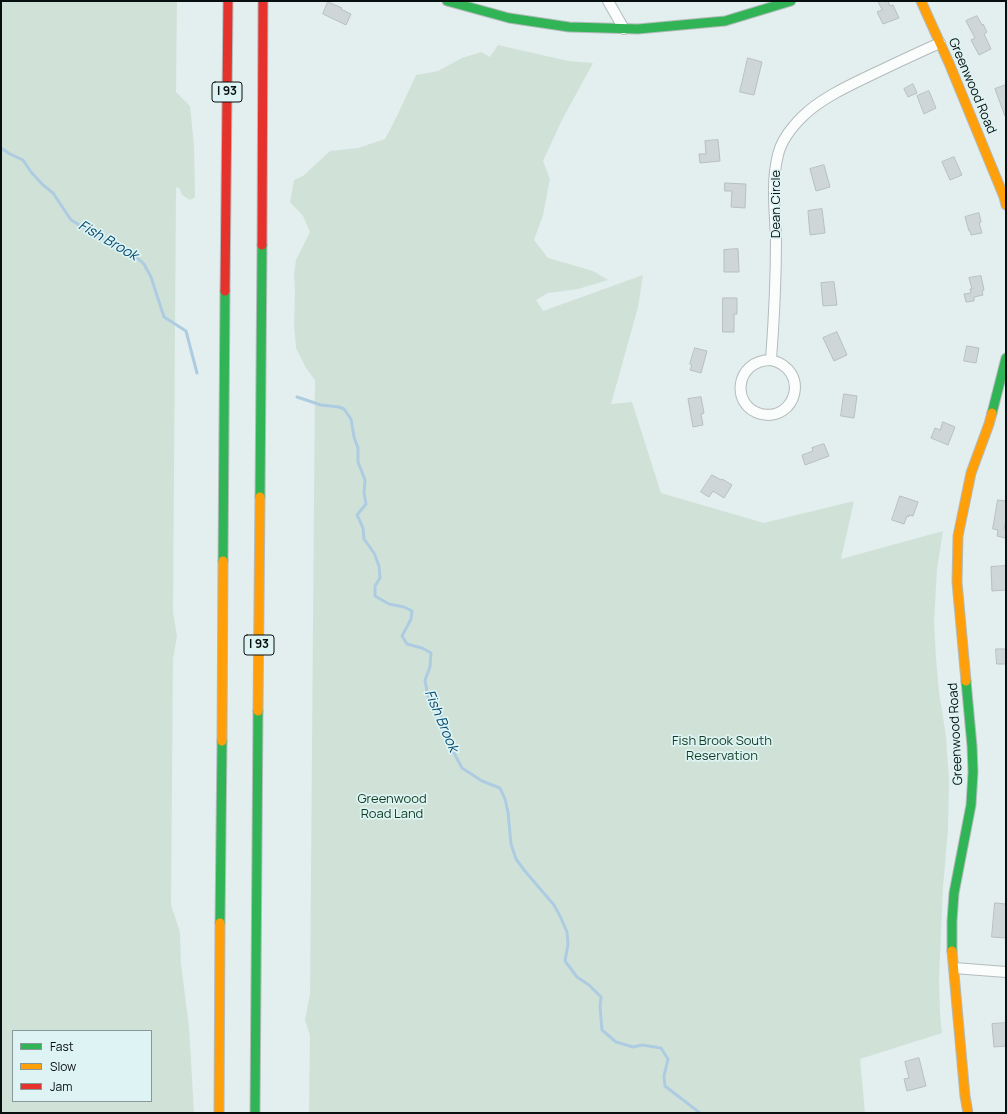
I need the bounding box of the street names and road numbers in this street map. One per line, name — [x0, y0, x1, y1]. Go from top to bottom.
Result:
street label: Greenwood Road — [945, 36, 999, 136]
road number: I 93 — [212, 82, 242, 102]
street label: Dean Circle — [768, 170, 784, 238]
road number: I 93 — [244, 635, 274, 655]
street label: Greenwood Road — [946, 682, 966, 786]

